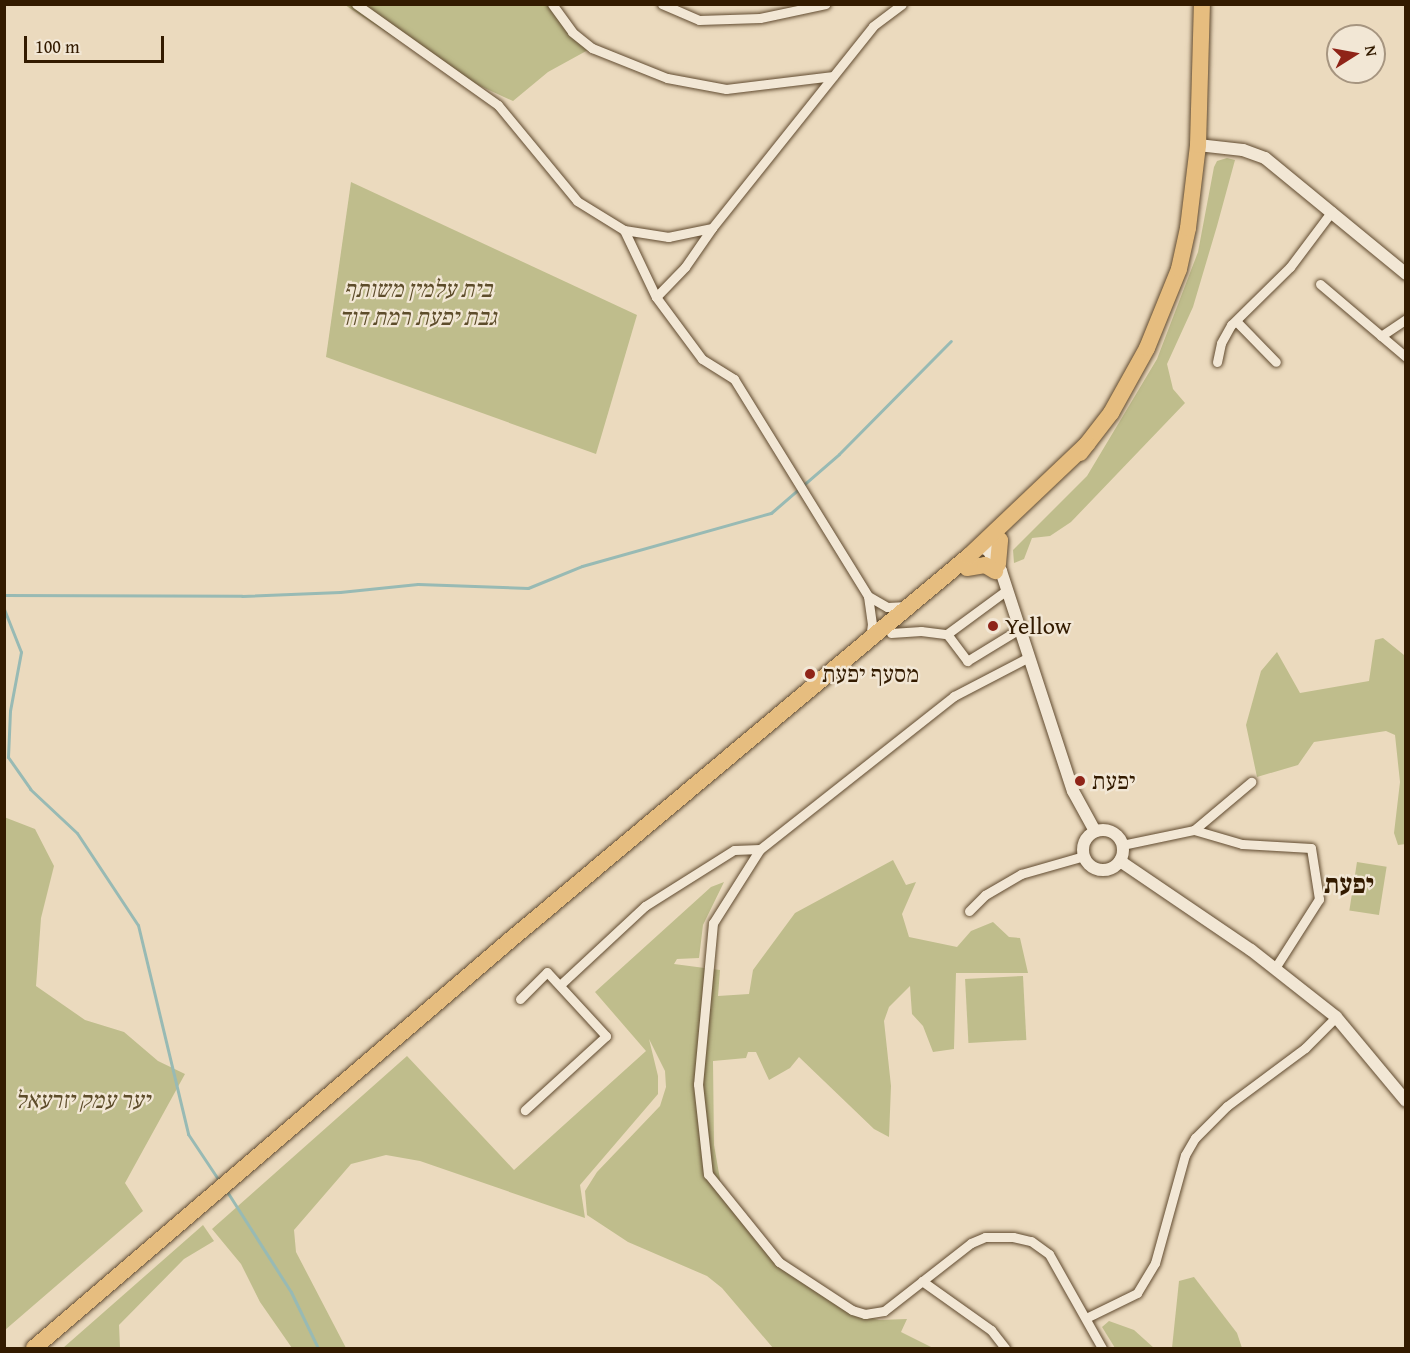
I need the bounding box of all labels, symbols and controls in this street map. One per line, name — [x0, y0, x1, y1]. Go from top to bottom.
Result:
scale bar — [27, 24, 166, 62]
north arrow — [1326, 24, 1386, 84]
text: 100 m — [35, 33, 80, 60]
text: N — [1359, 43, 1385, 58]
park label: בית עלמין משותף גבת יפעת רמת דוד — [339, 275, 497, 331]
place label: Yellow — [1005, 612, 1072, 640]
marker: Yellow — [986, 619, 1000, 633]
place label: מסעף יפעת — [822, 660, 919, 688]
marker: מסעף יפעת — [803, 667, 817, 681]
place label: יפעת — [1092, 767, 1136, 795]
marker: יפעת — [1073, 774, 1087, 788]
district label: יפעת — [1324, 868, 1374, 900]
park label: יער עמק יזרעאל — [15, 1086, 149, 1114]

